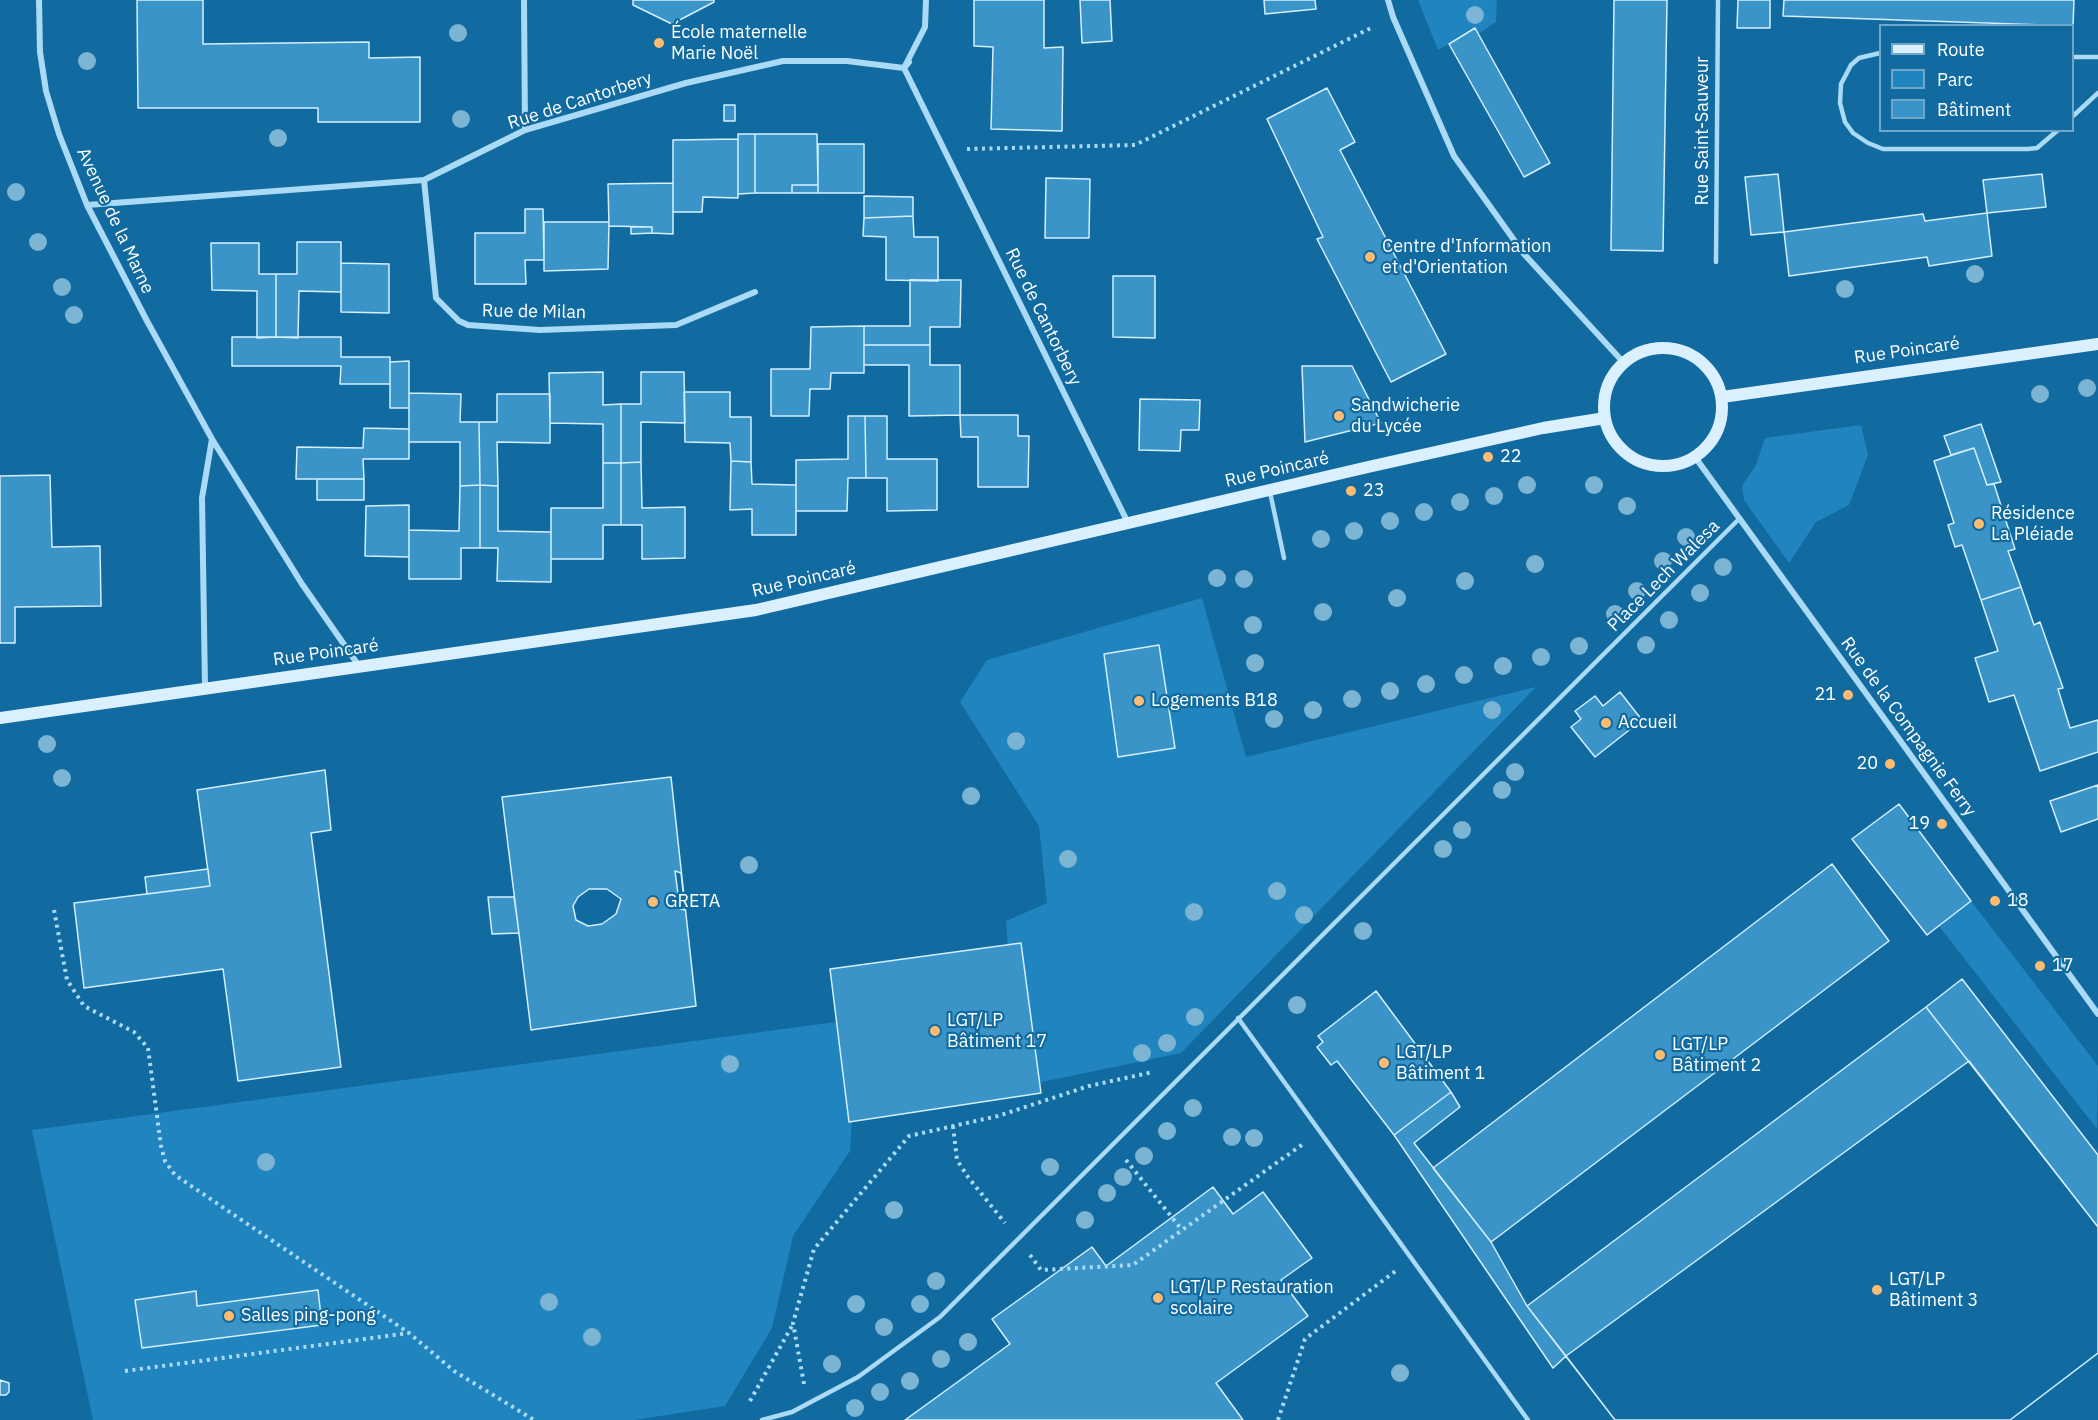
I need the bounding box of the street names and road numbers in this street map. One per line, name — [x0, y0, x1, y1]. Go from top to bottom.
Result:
street label: Rue Saint-Sauveur — [1692, 56, 1714, 206]
street label: Rue de Cantorbery — [505, 67, 655, 135]
street label: Avenue de la Marne — [72, 145, 158, 297]
street label: Rue de Cantorbery — [1000, 245, 1086, 389]
street label: Rue de Milan — [482, 300, 586, 324]
street label: Rue Poincaré — [1853, 333, 1961, 369]
street label: Rue Poincaré — [1223, 448, 1331, 492]
street label: Place Lech Walesa — [1604, 516, 1724, 636]
street label: Rue Poincaré — [750, 558, 858, 602]
street label: Rue de la Compagnie Ferry — [1836, 633, 1980, 821]
street label: Rue Poincaré — [272, 635, 380, 671]

